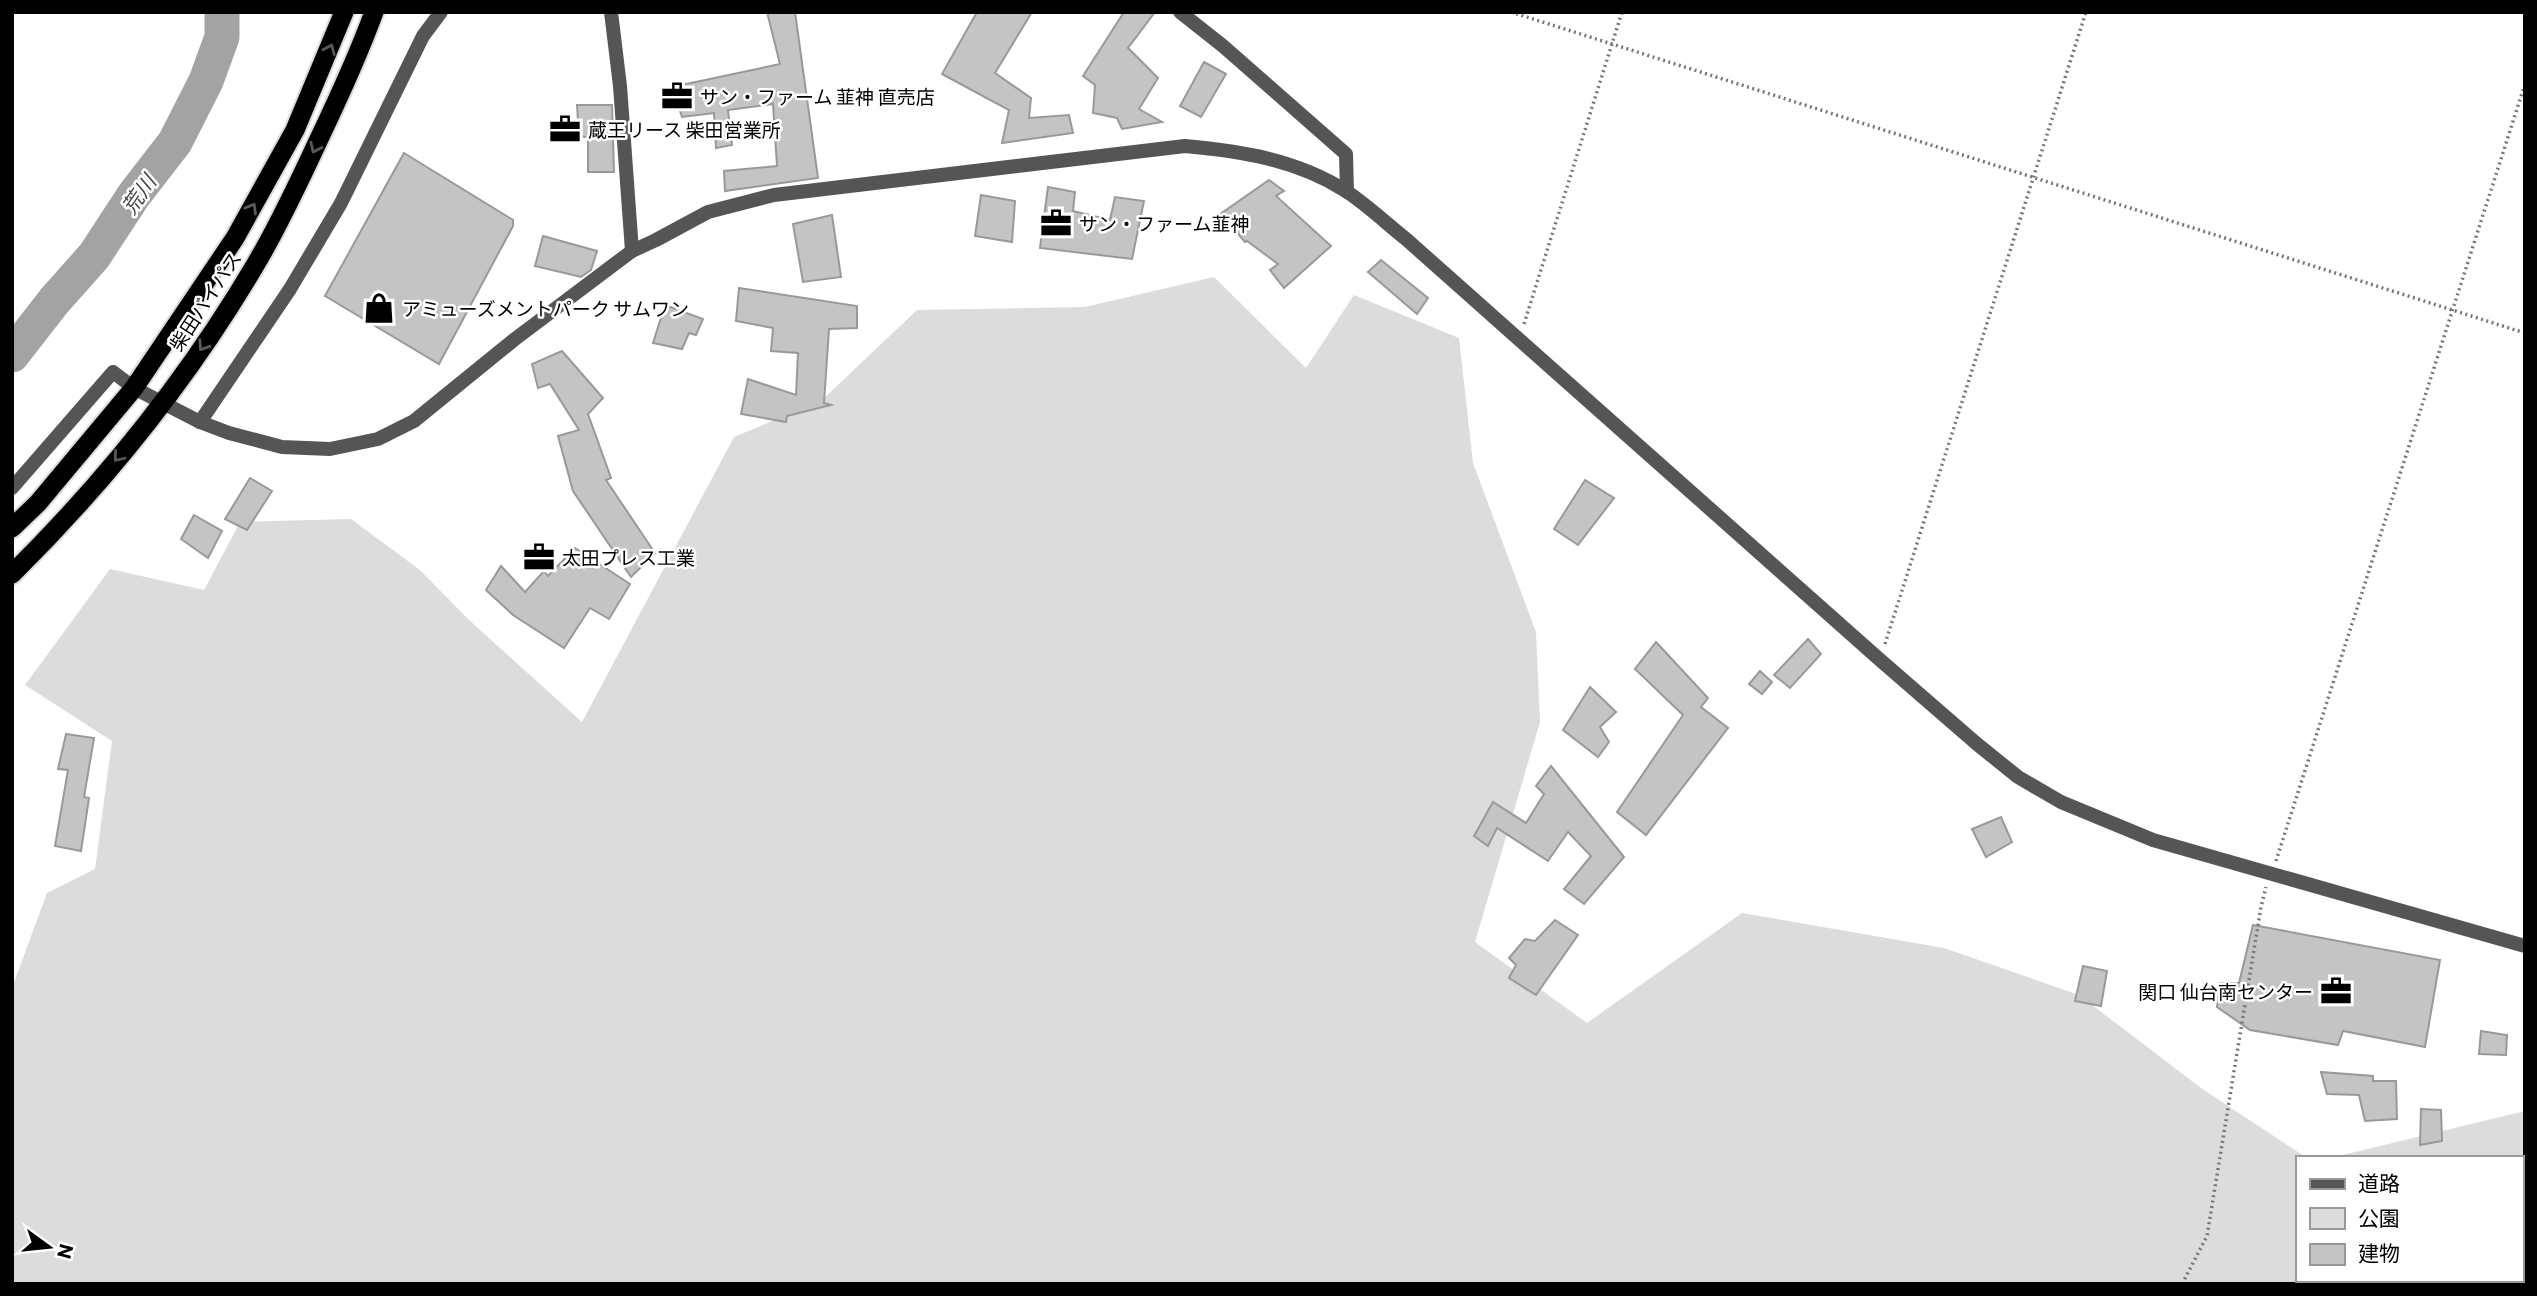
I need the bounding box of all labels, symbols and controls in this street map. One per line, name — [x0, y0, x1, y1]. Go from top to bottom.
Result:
one-way arrow — [321, 43, 335, 55]
office icon: サン・ファーム 韮神 直売店 — [660, 79, 694, 113]
place label: サン・ファーム 韮神 直売店 — [700, 85, 935, 108]
office icon: 蔵王リース 柴田営業所 — [548, 112, 582, 146]
place label: 蔵王リース 柴田営業所 — [588, 118, 781, 141]
one-way arrow — [309, 141, 323, 153]
water label: 荒川 — [116, 168, 161, 218]
one-way arrow — [244, 203, 257, 216]
office icon: サン・ファーム韮神 — [1039, 206, 1073, 240]
place label: サン・ファーム韮神 — [1079, 212, 1249, 235]
street label: 柴田バイパス — [164, 247, 246, 355]
shop icon: アミューズメントパーク サムワン — [362, 291, 396, 325]
place label: アミューズメントパーク サムワン — [402, 297, 689, 320]
one-way arrow — [199, 338, 211, 351]
one-way arrow — [114, 448, 126, 461]
office icon: 太田プレス工業 — [522, 540, 556, 574]
place label: 太田プレス工業 — [562, 546, 695, 569]
office icon: 関口 仙台南センター — [2319, 974, 2353, 1008]
place label: 関口 仙台南センター — [2138, 980, 2313, 1003]
legend — [2296, 1156, 2523, 1282]
text: 道路 — [2358, 1170, 2400, 1195]
text: 公園 — [2358, 1205, 2400, 1230]
north arrow — [14, 1212, 84, 1282]
text: 建物 — [2358, 1240, 2400, 1265]
text: N — [53, 1242, 79, 1261]

